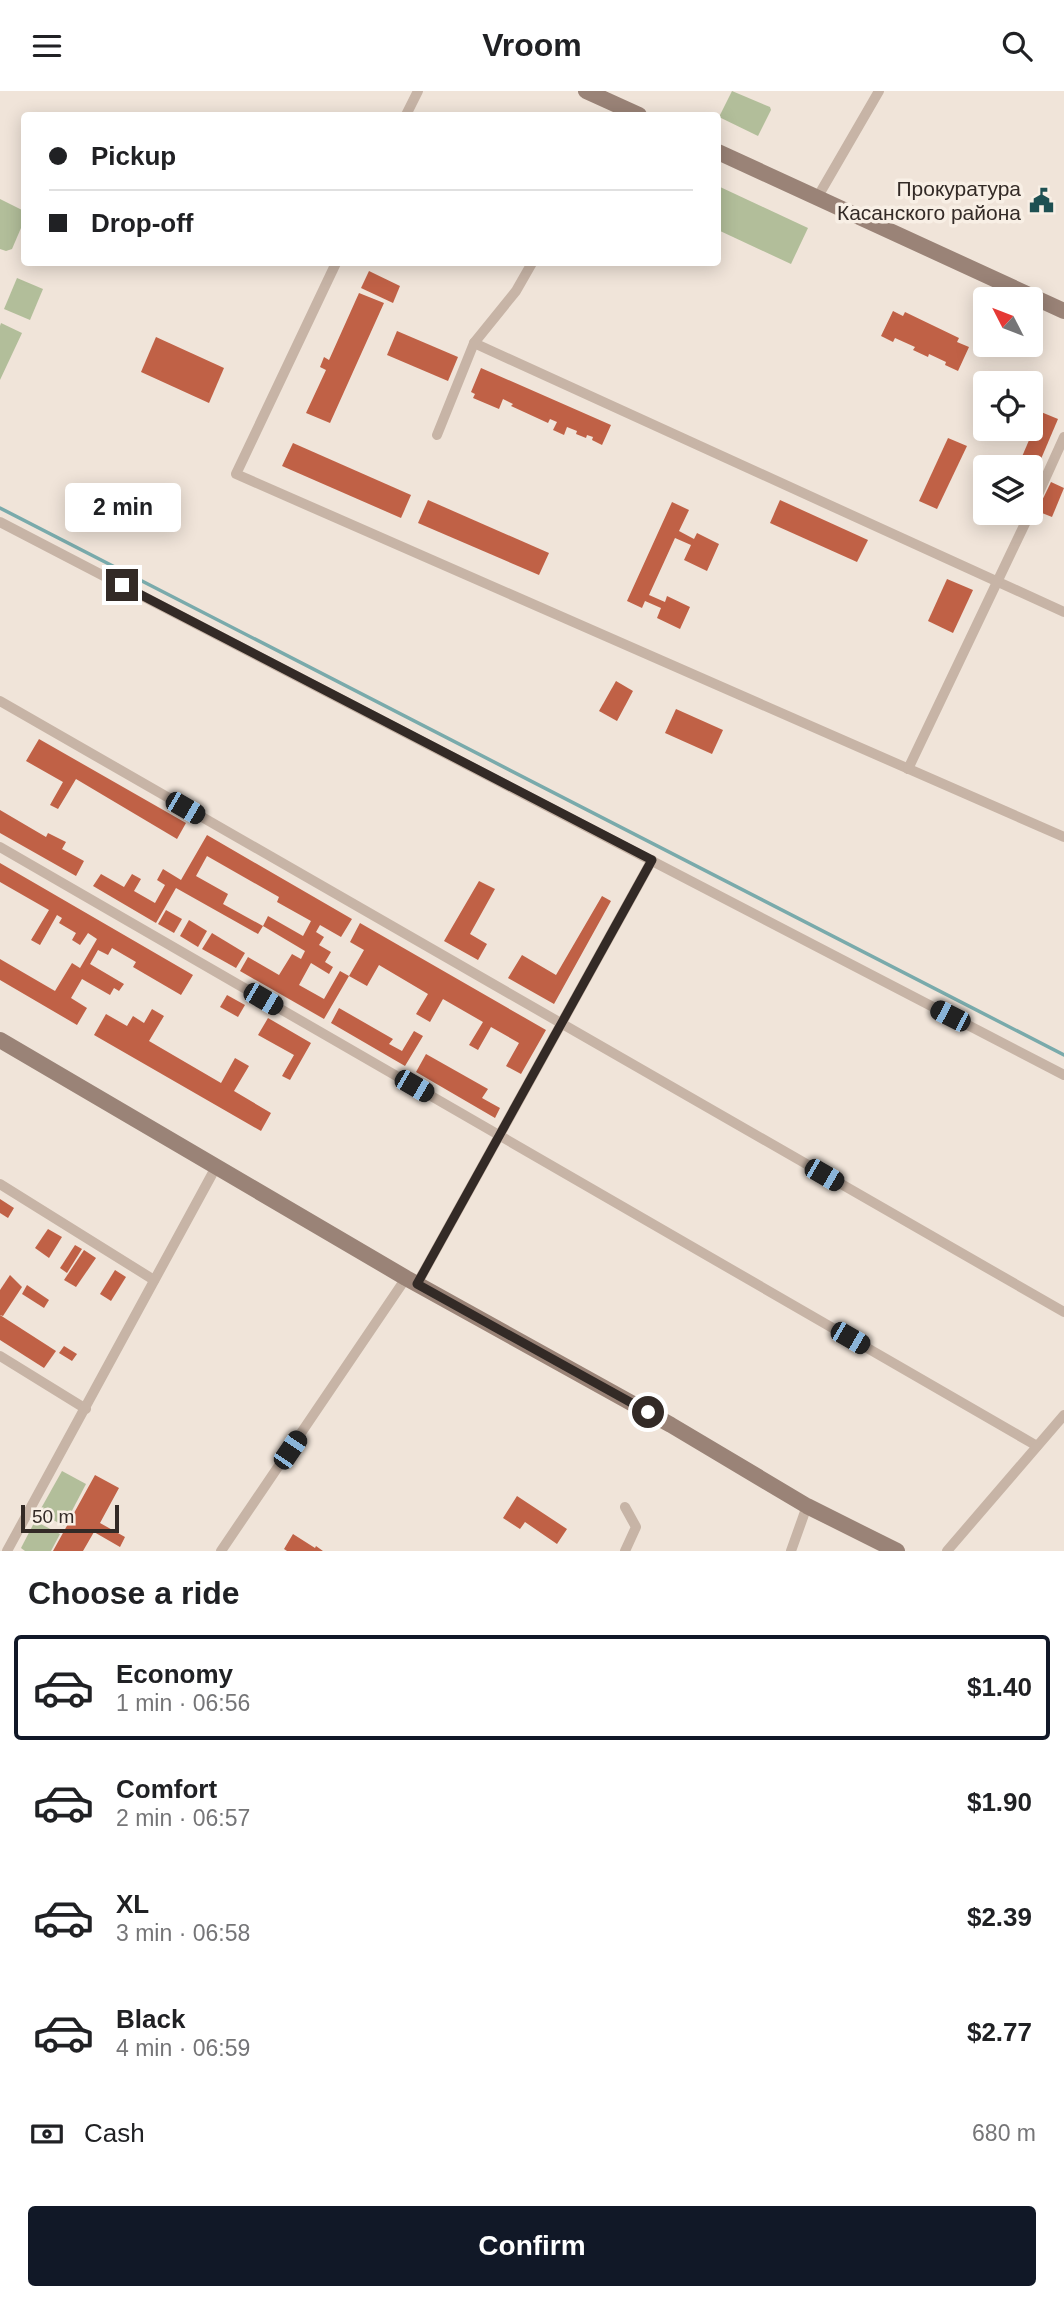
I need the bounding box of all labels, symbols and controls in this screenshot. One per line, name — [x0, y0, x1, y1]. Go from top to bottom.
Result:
icon: menu — [28, 27, 66, 65]
text: Vroom — [482, 27, 582, 63]
icon: search — [998, 27, 1036, 65]
text: Pickup — [91, 141, 176, 171]
place label: Прокуратура Касанского района — [837, 177, 1021, 224]
public building icon: Прокуратура Касанского района — [1027, 186, 1055, 214]
text: Drop-off — [91, 208, 194, 238]
north arrow — [973, 287, 1043, 357]
map controls — [973, 287, 1043, 525]
button: locate — [973, 371, 1043, 441]
button: layers — [973, 455, 1043, 525]
callout: 2 min — [64, 483, 180, 533]
text: 2 min — [93, 494, 153, 520]
route end — [106, 569, 138, 601]
car — [162, 788, 209, 828]
car — [240, 979, 287, 1019]
car — [927, 997, 974, 1035]
car — [391, 1066, 438, 1106]
car — [801, 1155, 848, 1195]
car — [827, 1318, 874, 1358]
route start — [632, 1396, 664, 1428]
car — [270, 1427, 311, 1473]
scale bar — [21, 1502, 119, 1534]
text: 50 m — [32, 1506, 74, 1527]
text: Choose a ride — [28, 1575, 240, 1611]
icon: car — [32, 1656, 95, 1719]
text: Economy — [116, 1659, 233, 1689]
text: $1.40 — [967, 1672, 1032, 1702]
text: 1 min · 06:56 — [116, 1690, 250, 1716]
icon: car — [32, 1771, 95, 1834]
text: Comfort — [116, 1774, 217, 1804]
text: $1.90 — [967, 1787, 1032, 1817]
text: 2 min · 06:57 — [116, 1805, 250, 1831]
icon: car — [32, 1886, 95, 1949]
text: XL — [116, 1889, 149, 1919]
text: $2.39 — [967, 1902, 1032, 1932]
text: 3 min · 06:58 — [116, 1920, 250, 1946]
icon: car — [32, 2001, 95, 2064]
text: Black — [116, 2004, 185, 2034]
text: $2.77 — [967, 2017, 1032, 2047]
text: 4 min · 06:59 — [116, 2035, 250, 2061]
icon: cash — [28, 2115, 66, 2153]
text: Cash — [84, 2118, 145, 2148]
text: 680 m — [972, 2120, 1036, 2146]
button: Confirm — [28, 2206, 1036, 2286]

